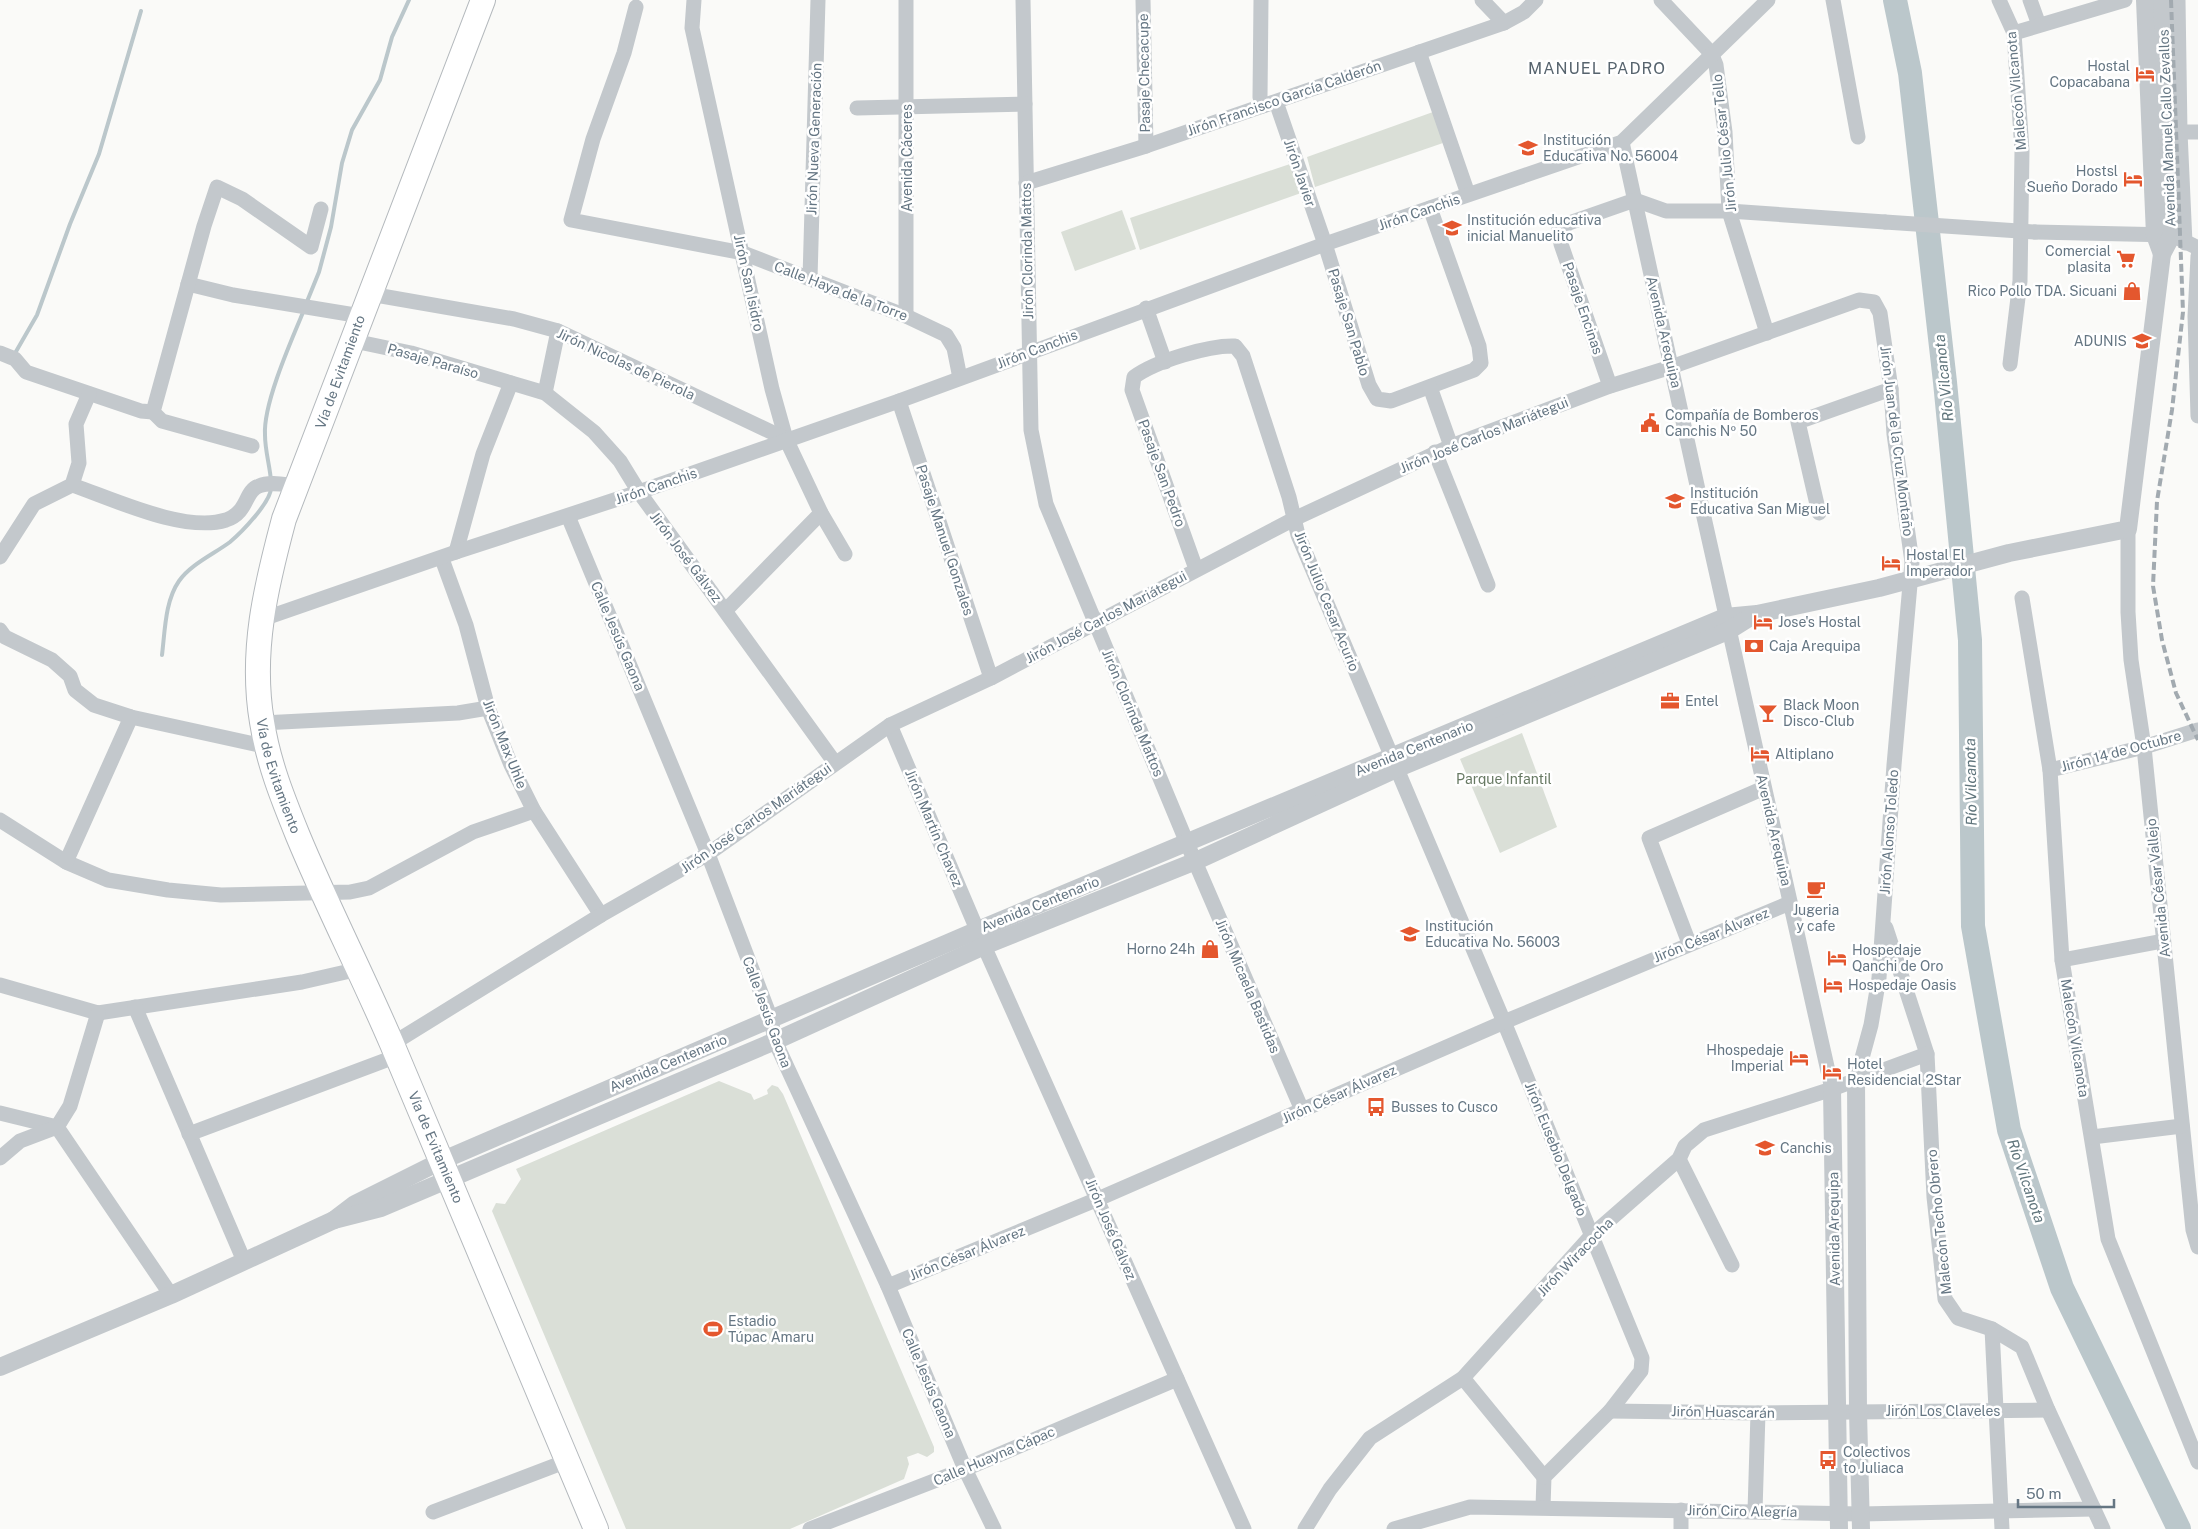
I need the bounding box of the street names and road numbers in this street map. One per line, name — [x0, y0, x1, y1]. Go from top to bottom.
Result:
street label: Pasaje Checacupe — [1135, 13, 1153, 133]
street label: Avenida Manuel Callo Zevallos — [2156, 29, 2178, 227]
street label: Malecón Vilcanota — [2003, 31, 2029, 151]
street label: Jirón Francisco García Calderón — [1185, 57, 1383, 139]
street label: Jirón Nueva Generación — [803, 63, 825, 215]
street label: Jirón Julio César Tello — [1709, 73, 1739, 213]
street label: Avenida Cáceres — [899, 104, 915, 212]
street label: Jirón Javier — [1281, 137, 1319, 209]
street label: Jirón Clorinda Mattos — [1018, 183, 1036, 319]
street label: Jirón Canchis — [1376, 191, 1462, 233]
street label: Jirón San Isidro — [731, 233, 767, 333]
street label: Calle Haya de la Torre — [772, 258, 910, 324]
street label: Pasaje Encinas — [1560, 260, 1606, 356]
street label: Pasaje San Pablo — [1325, 266, 1373, 378]
street label: Avenida Arequipa — [1643, 275, 1685, 389]
street label: Vía de Evitamiento — [312, 313, 368, 431]
street label: Jirón Nicolas de Pierola — [554, 325, 698, 403]
street label: Jirón Canchis — [994, 326, 1080, 372]
street label: Pasaje Paraíso — [386, 340, 481, 382]
street label: Jirón Juan de la Cruz Montaño — [1877, 345, 1917, 537]
street label: Jirón José Carlos Mariátegui — [1397, 394, 1571, 476]
street label: Pasaje San Pedro — [1135, 417, 1189, 529]
street label: Pasaje Manuel Gonzales — [913, 463, 977, 617]
street label: Jirón Canchis — [613, 465, 699, 507]
street label: Jirón José Gálvez — [647, 509, 725, 605]
street label: Jirón Julio Cesar Acurio — [1292, 529, 1363, 674]
street label: Jirón José Carlos Mariátegui — [1023, 568, 1189, 666]
street label: Calle Jesús Gaona — [588, 579, 648, 693]
street label: Jirón Clorinda Mattos — [1099, 647, 1167, 779]
street label: Jirón Max Uhle — [480, 697, 530, 791]
street label: Vía de Evitamiento — [254, 717, 304, 836]
street label: Avenida Centenario — [1353, 717, 1476, 779]
street label: Jirón 14 de Octubre — [2059, 727, 2183, 775]
street label: Jirón José Carlos Mariátegui — [678, 760, 834, 876]
street label: Jirón Martín Chavez — [902, 767, 966, 889]
street label: Jirón Alonso Toledo — [1877, 769, 1901, 895]
street label: Avenida Arequipa — [1753, 773, 1795, 887]
street label: Avenida César Vallejo — [2143, 818, 2173, 958]
street label: Avenida Centenario — [979, 873, 1102, 935]
street label: Jirón César Álvarez — [1650, 903, 1771, 966]
street label: Jirón Micaela Bastidas — [1212, 917, 1284, 1055]
street label: Calle Jesús Gaona — [739, 954, 795, 1070]
street label: Malecón Vilcanota — [2058, 978, 2092, 1098]
street label: Avenida Centenario — [607, 1031, 729, 1095]
street label: Jirón César Álvarez — [1279, 1061, 1399, 1126]
street label: Jirón Eusebio Delgado — [1522, 1080, 1590, 1218]
street label: Vía de Evitamiento — [405, 1089, 467, 1206]
street label: Malecón Techo Obrero — [1923, 1148, 1955, 1295]
street label: Avenida Arequipa — [1825, 1172, 1843, 1286]
street label: Jirón José Gálvez — [1082, 1176, 1140, 1282]
street label: Jirón Wiracocha — [1534, 1215, 1616, 1299]
street label: Jirón César Álvarez — [906, 1221, 1027, 1284]
street label: Calle Jesús Gaona — [899, 1326, 959, 1440]
street label: Jirón Huascarán — [1671, 1403, 1775, 1421]
street label: Jirón Los Claveles — [1886, 1403, 2000, 1419]
street label: Calle Huayna Cápac — [931, 1423, 1057, 1489]
street label: Jirón Ciro Alegría — [1687, 1502, 1797, 1520]

